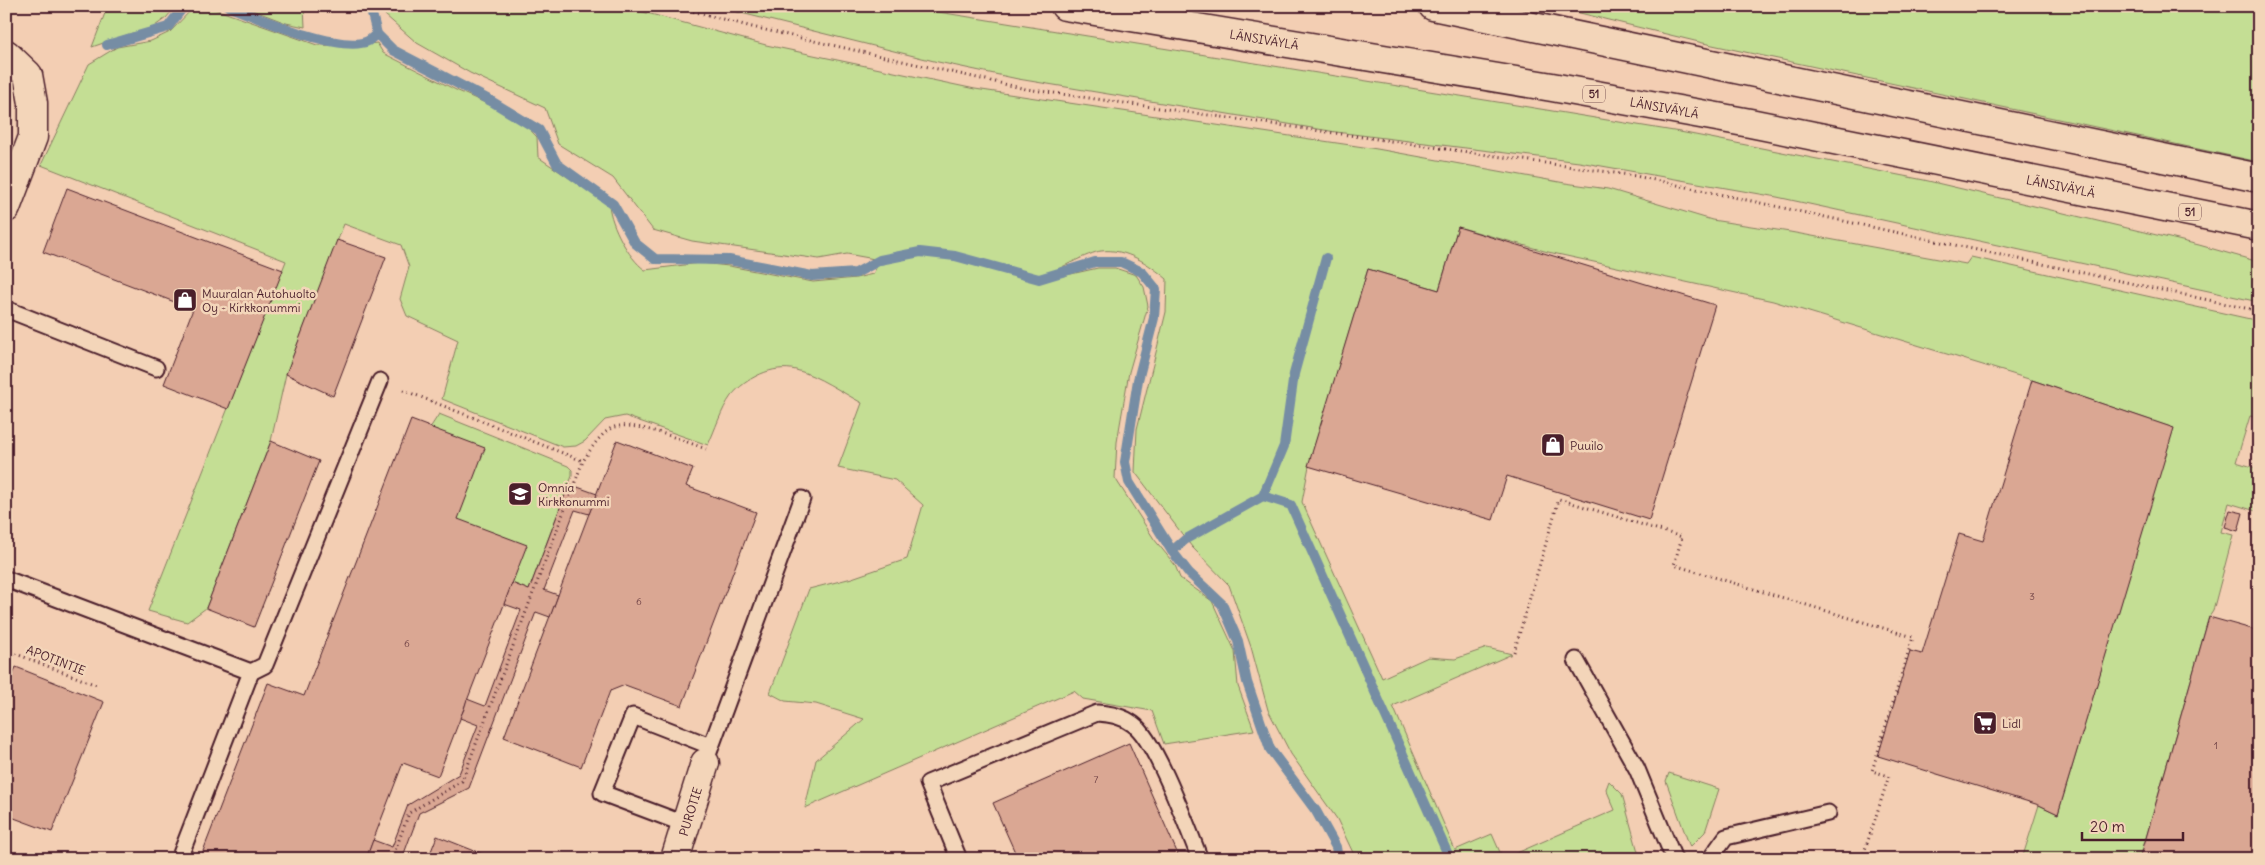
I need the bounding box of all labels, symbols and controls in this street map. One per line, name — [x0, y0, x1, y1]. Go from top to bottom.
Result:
street label: LÄNSIVÄYLÄ — [1229, 26, 1300, 52]
road number: 51 — [1583, 86, 1605, 102]
street label: LÄNSIVÄYLÄ — [1629, 94, 1700, 121]
street label: LÄNSIVÄYLÄ — [2025, 172, 2097, 200]
road number: 51 — [2179, 203, 2201, 220]
place label: Muuralan Autohuolto Oy - Kirkkonummi — [202, 286, 316, 315]
shop icon: Muuralan Autohuolto Oy - Kirkkonummi — [172, 287, 198, 313]
shop icon: Puuilo — [1540, 432, 1566, 458]
place label: Puuilo — [1570, 438, 1604, 453]
place label: Omnia Kirkkonummi — [538, 480, 610, 509]
school or university icon: Omnia Kirkkonummi — [507, 481, 533, 507]
house number: 3 — [2029, 590, 2035, 603]
house number: 6 — [636, 595, 642, 608]
house number: 6 — [404, 637, 410, 650]
street label: APOTINTIE — [24, 642, 88, 678]
supermarket icon: Lidl — [1972, 710, 1998, 736]
place label: Lidl — [2002, 716, 2021, 731]
house number: 1 — [2214, 739, 2218, 752]
house number: 7 — [1094, 773, 1099, 786]
street label: PUROTIE — [675, 785, 705, 838]
scale bar — [2082, 810, 2184, 842]
text: 20 m — [2090, 817, 2125, 836]

